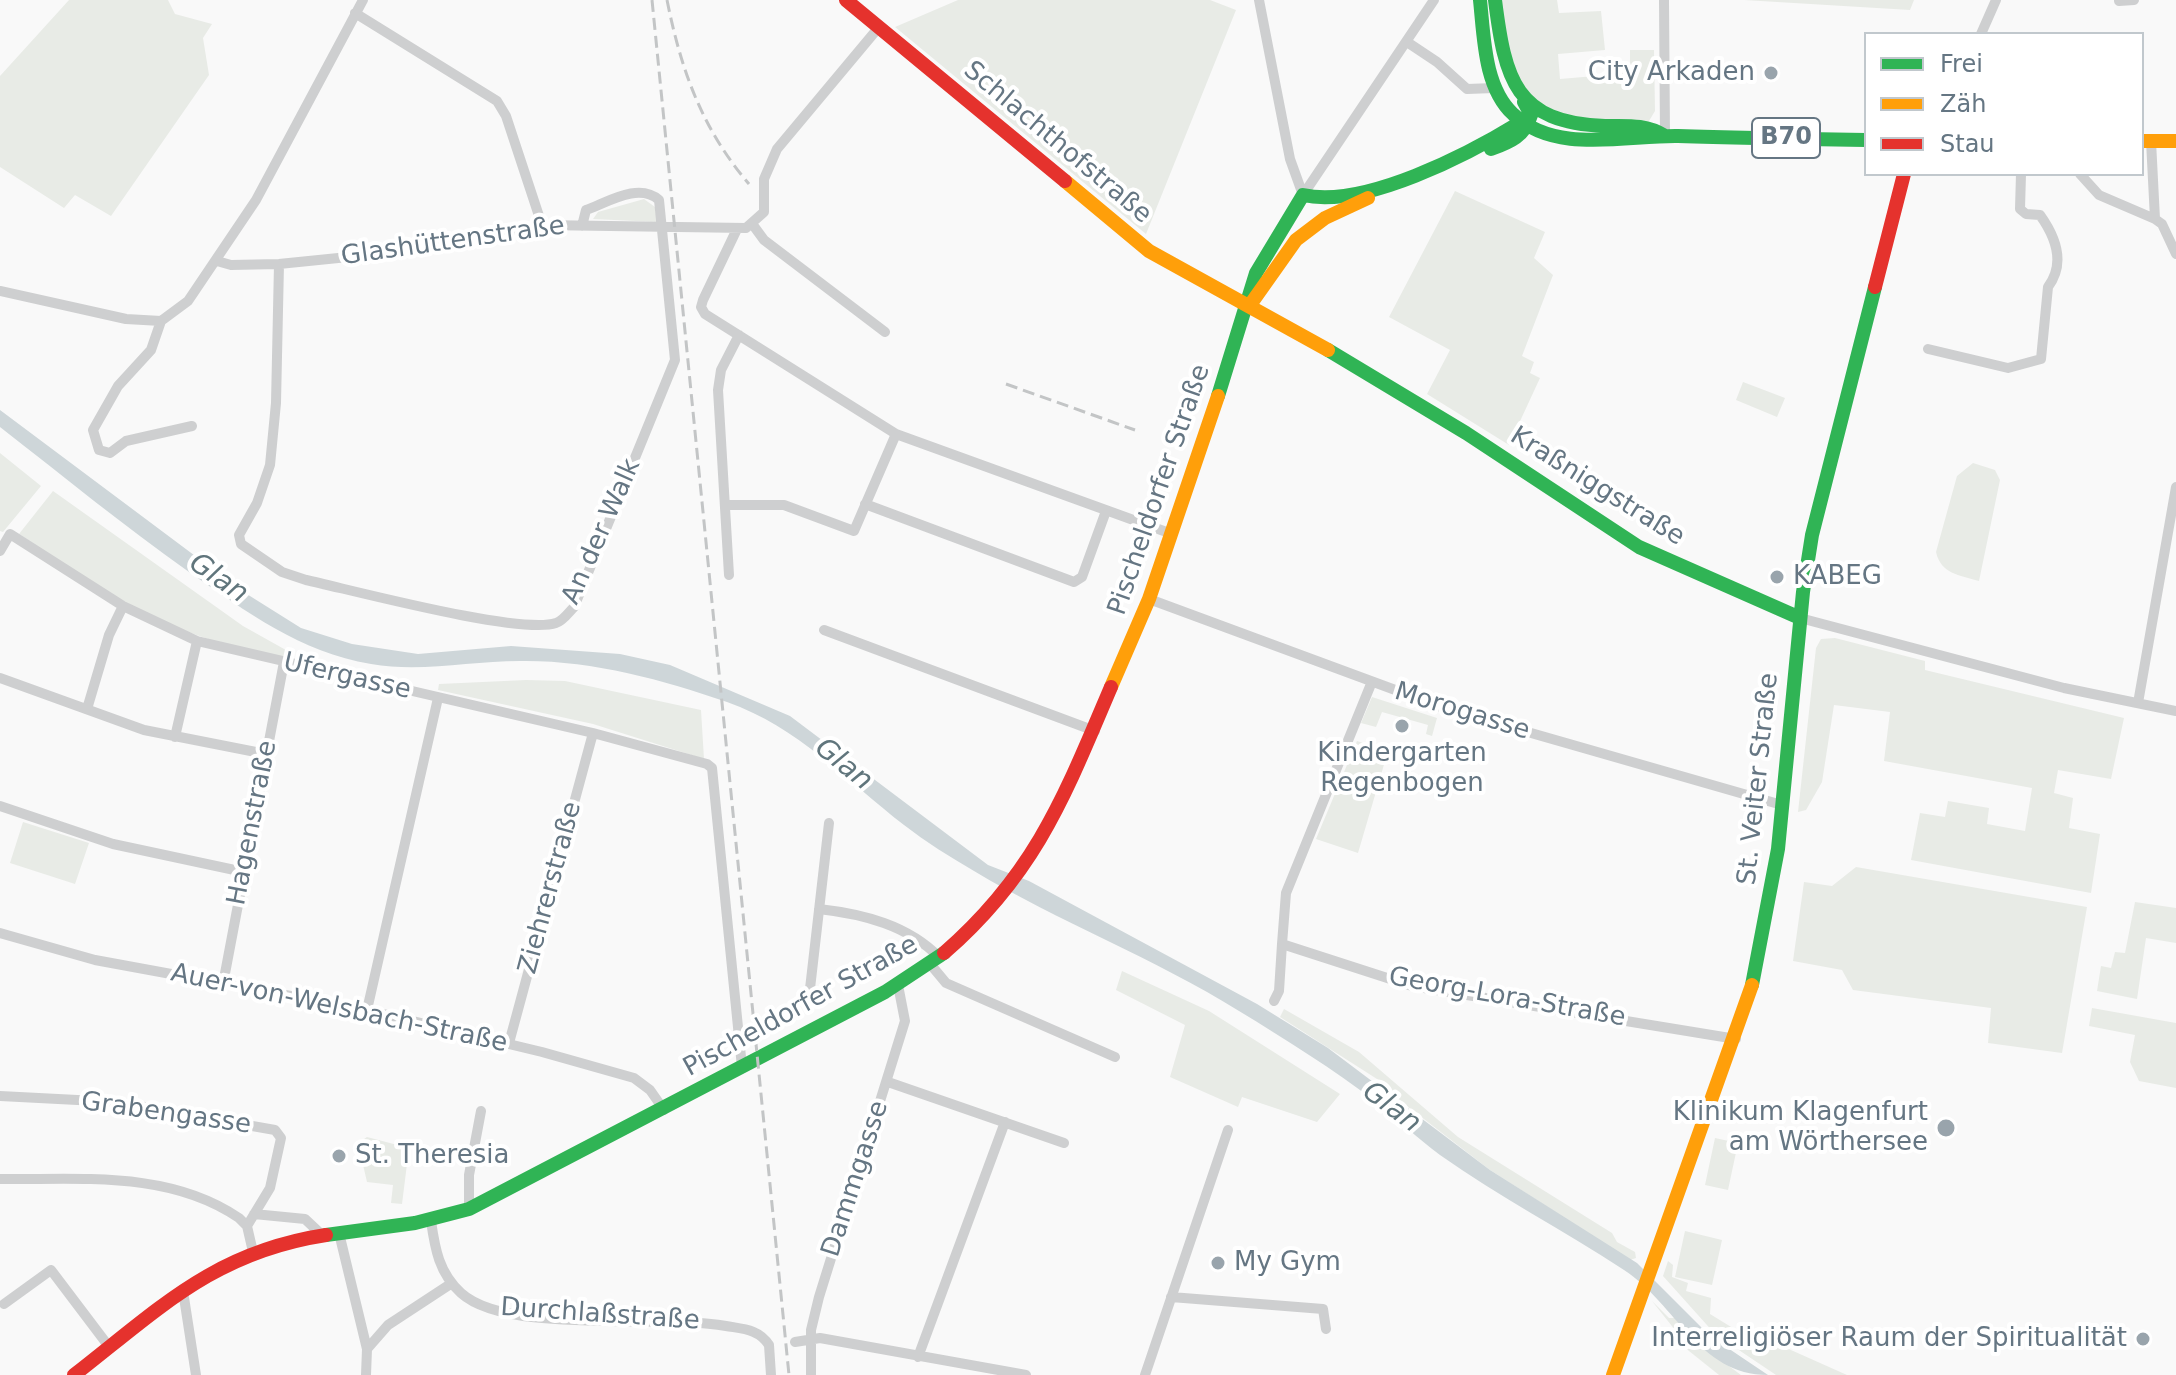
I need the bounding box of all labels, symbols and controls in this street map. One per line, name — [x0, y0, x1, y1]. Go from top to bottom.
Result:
legend — [1864, 32, 2144, 176]
text: Frei — [1940, 50, 1983, 78]
street label: Schlachthofstraße — [957, 55, 1157, 231]
place label: City Arkaden — [1588, 57, 1755, 89]
marker: City Arkaden — [1762, 64, 1780, 82]
text: Zäh — [1940, 90, 1986, 118]
road number: B70 — [1752, 118, 1820, 158]
text: Stau — [1940, 130, 1995, 158]
street label: Glashüttenstraße — [339, 211, 567, 273]
street label: Pischeldorfer Straße — [1102, 361, 1218, 619]
street label: Kraßniggstraße — [1504, 421, 1690, 553]
street label: An der Walk — [556, 454, 648, 610]
water label: Glan — [182, 547, 254, 611]
place label: KABEG — [1793, 561, 1882, 593]
marker: KABEG — [1768, 568, 1786, 586]
street label: Ufergasse — [280, 647, 414, 707]
street label: St. Veiter Straße — [1732, 671, 1786, 887]
street label: Morogasse — [1391, 677, 1533, 747]
marker: Kindergarten Regenbogen — [1393, 717, 1411, 735]
water label: Glan — [807, 732, 879, 798]
street label: Hagenstraße — [222, 738, 284, 908]
place label: Kindergarten Regenbogen — [1317, 738, 1487, 800]
street label: Ziehrerstraße — [513, 798, 589, 978]
street label: Pischeldorfer Straße — [679, 930, 923, 1084]
street label: Auer-von-Welsbach-Straße — [168, 958, 510, 1060]
street label: Georg-Lora-Straße — [1386, 962, 1628, 1034]
water label: Glan — [1355, 1075, 1427, 1141]
street label: Grabengasse — [79, 1087, 253, 1141]
street label: Dammgasse — [816, 1097, 896, 1261]
place label: Klinikum Klagenfurt am Wörthersee — [1673, 1097, 1928, 1158]
marker: Klinikum Klagenfurt am Wörthersee — [1935, 1117, 1957, 1139]
place label: St. Theresia — [355, 1140, 509, 1172]
marker: St. Theresia — [330, 1147, 348, 1165]
place label: My Gym — [1234, 1247, 1341, 1279]
marker: My Gym — [1209, 1254, 1227, 1272]
street label: Durchlaßstraße — [499, 1292, 701, 1338]
place label: Interreligiöser Raum der Spiritualität — [1651, 1323, 2127, 1355]
marker: Interreligiöser Raum der Spiritualität — [2134, 1330, 2152, 1348]

